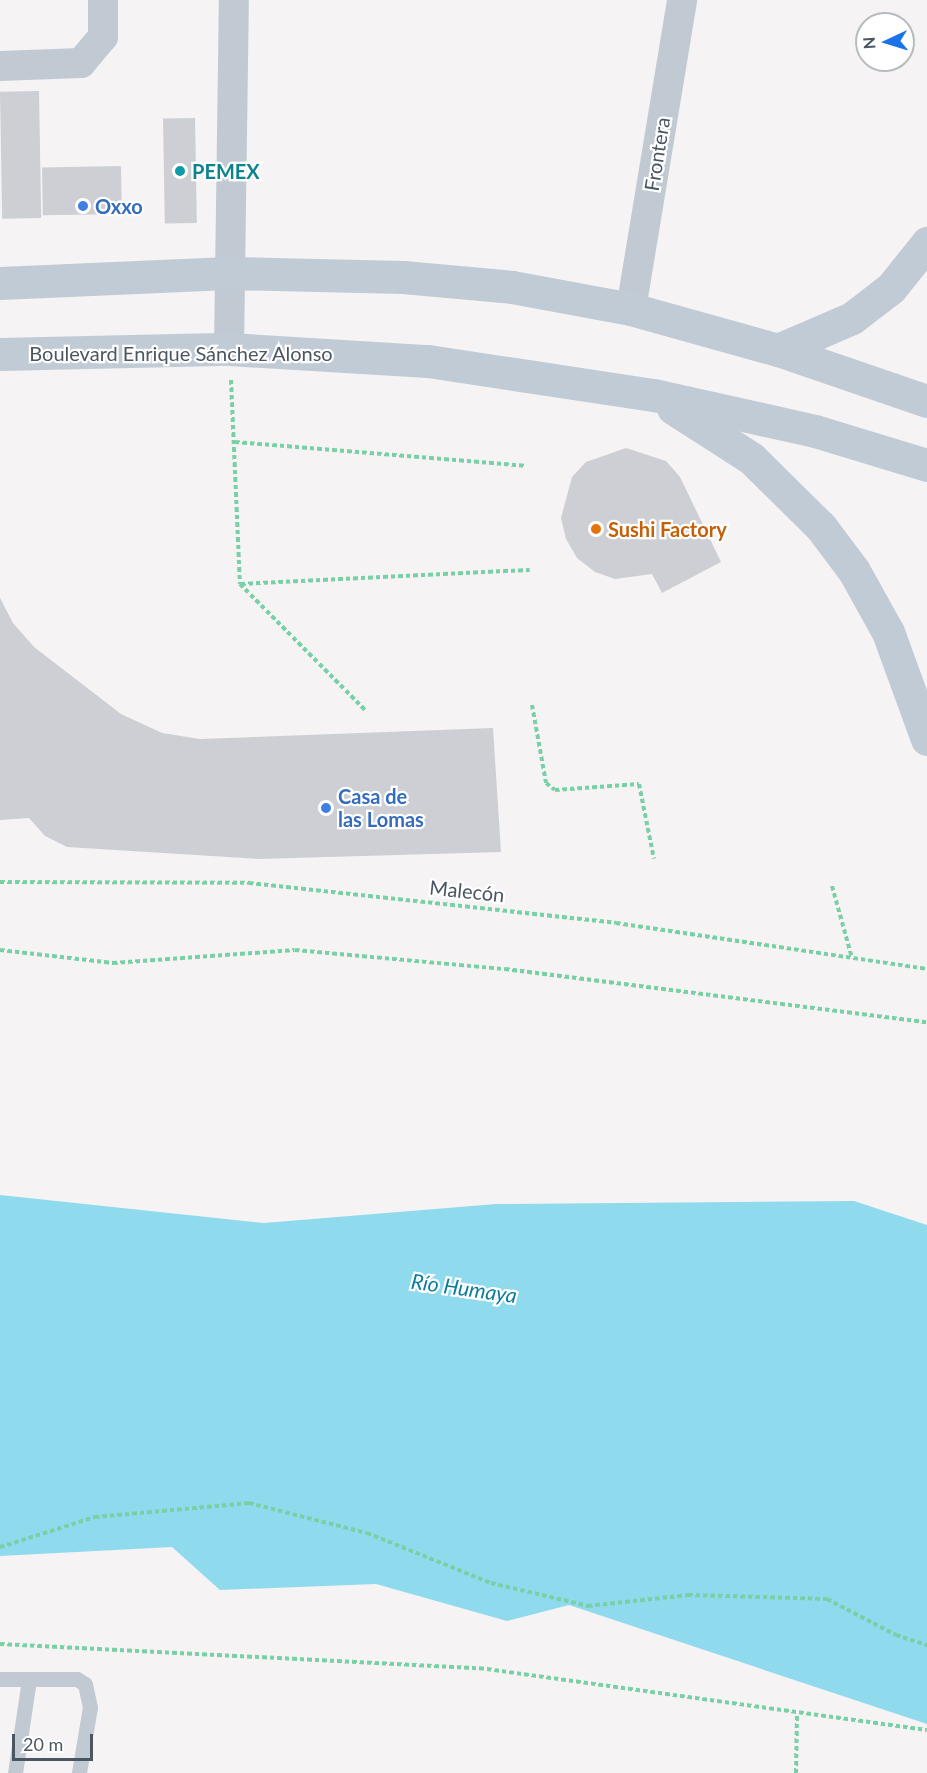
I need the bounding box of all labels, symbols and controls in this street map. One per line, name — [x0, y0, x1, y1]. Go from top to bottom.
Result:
north arrow — [855, 12, 915, 72]
text: N — [859, 36, 878, 50]
street label: Frontera — [639, 115, 675, 193]
place label: PEMEX — [192, 159, 260, 183]
marker: PEMEX — [173, 164, 187, 178]
place label: Oxxo — [95, 194, 143, 218]
marker: Oxxo — [76, 199, 90, 213]
street label: Boulevard Enrique Sánchez Alonso — [29, 341, 333, 365]
place label: Sushi Factory — [608, 517, 727, 541]
marker: Sushi Factory — [589, 522, 603, 536]
place label: Casa de las Lomas — [338, 784, 424, 831]
marker: Casa de las Lomas — [319, 801, 333, 815]
street label: Malecón — [428, 875, 506, 907]
water label: Río Humaya — [410, 1268, 518, 1308]
scale bar — [15, 1722, 96, 1760]
text: 20 m — [23, 1733, 63, 1755]

